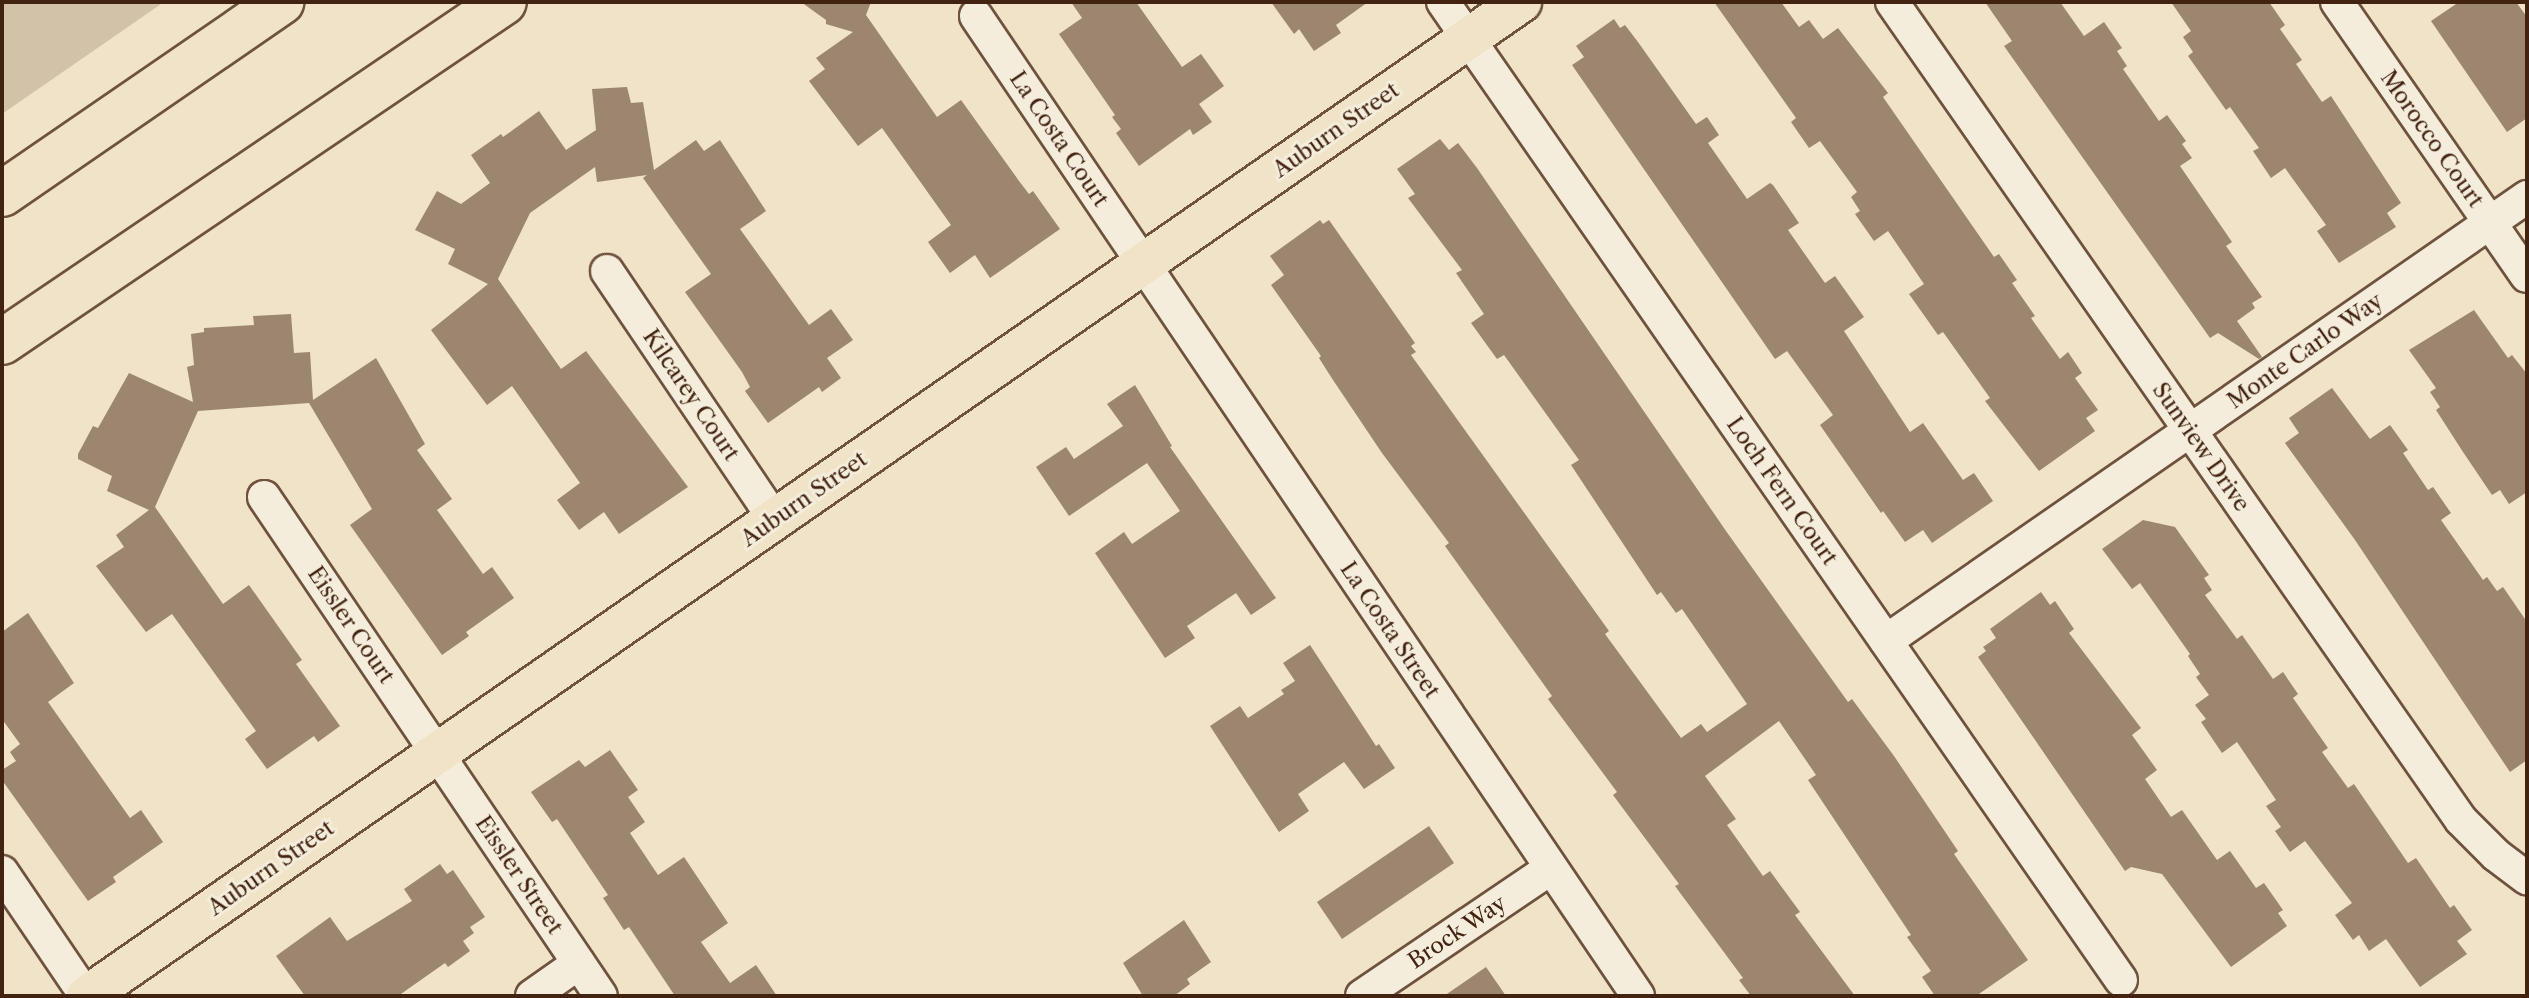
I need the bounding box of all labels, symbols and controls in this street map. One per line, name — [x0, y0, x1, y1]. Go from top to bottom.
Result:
street label: Morocco Court — [2375, 65, 2489, 213]
street label: La Costa Court — [1004, 66, 1114, 212]
street label: Auburn Street — [1268, 77, 1404, 183]
street label: Monte Carlo Way — [2222, 287, 2388, 415]
street label: Kilcarey Court — [637, 324, 745, 466]
street label: Sunview Drive — [2147, 377, 2255, 517]
street label: Loch Fern Court — [1721, 412, 1843, 570]
street label: Auburn Street — [736, 446, 872, 552]
street label: La Costa Street — [1334, 557, 1446, 703]
street label: Eissler Court — [302, 561, 400, 689]
street label: Eissler Street — [470, 811, 568, 939]
street label: Auburn Street — [203, 815, 339, 921]
street label: Brock Way — [1403, 889, 1511, 975]

